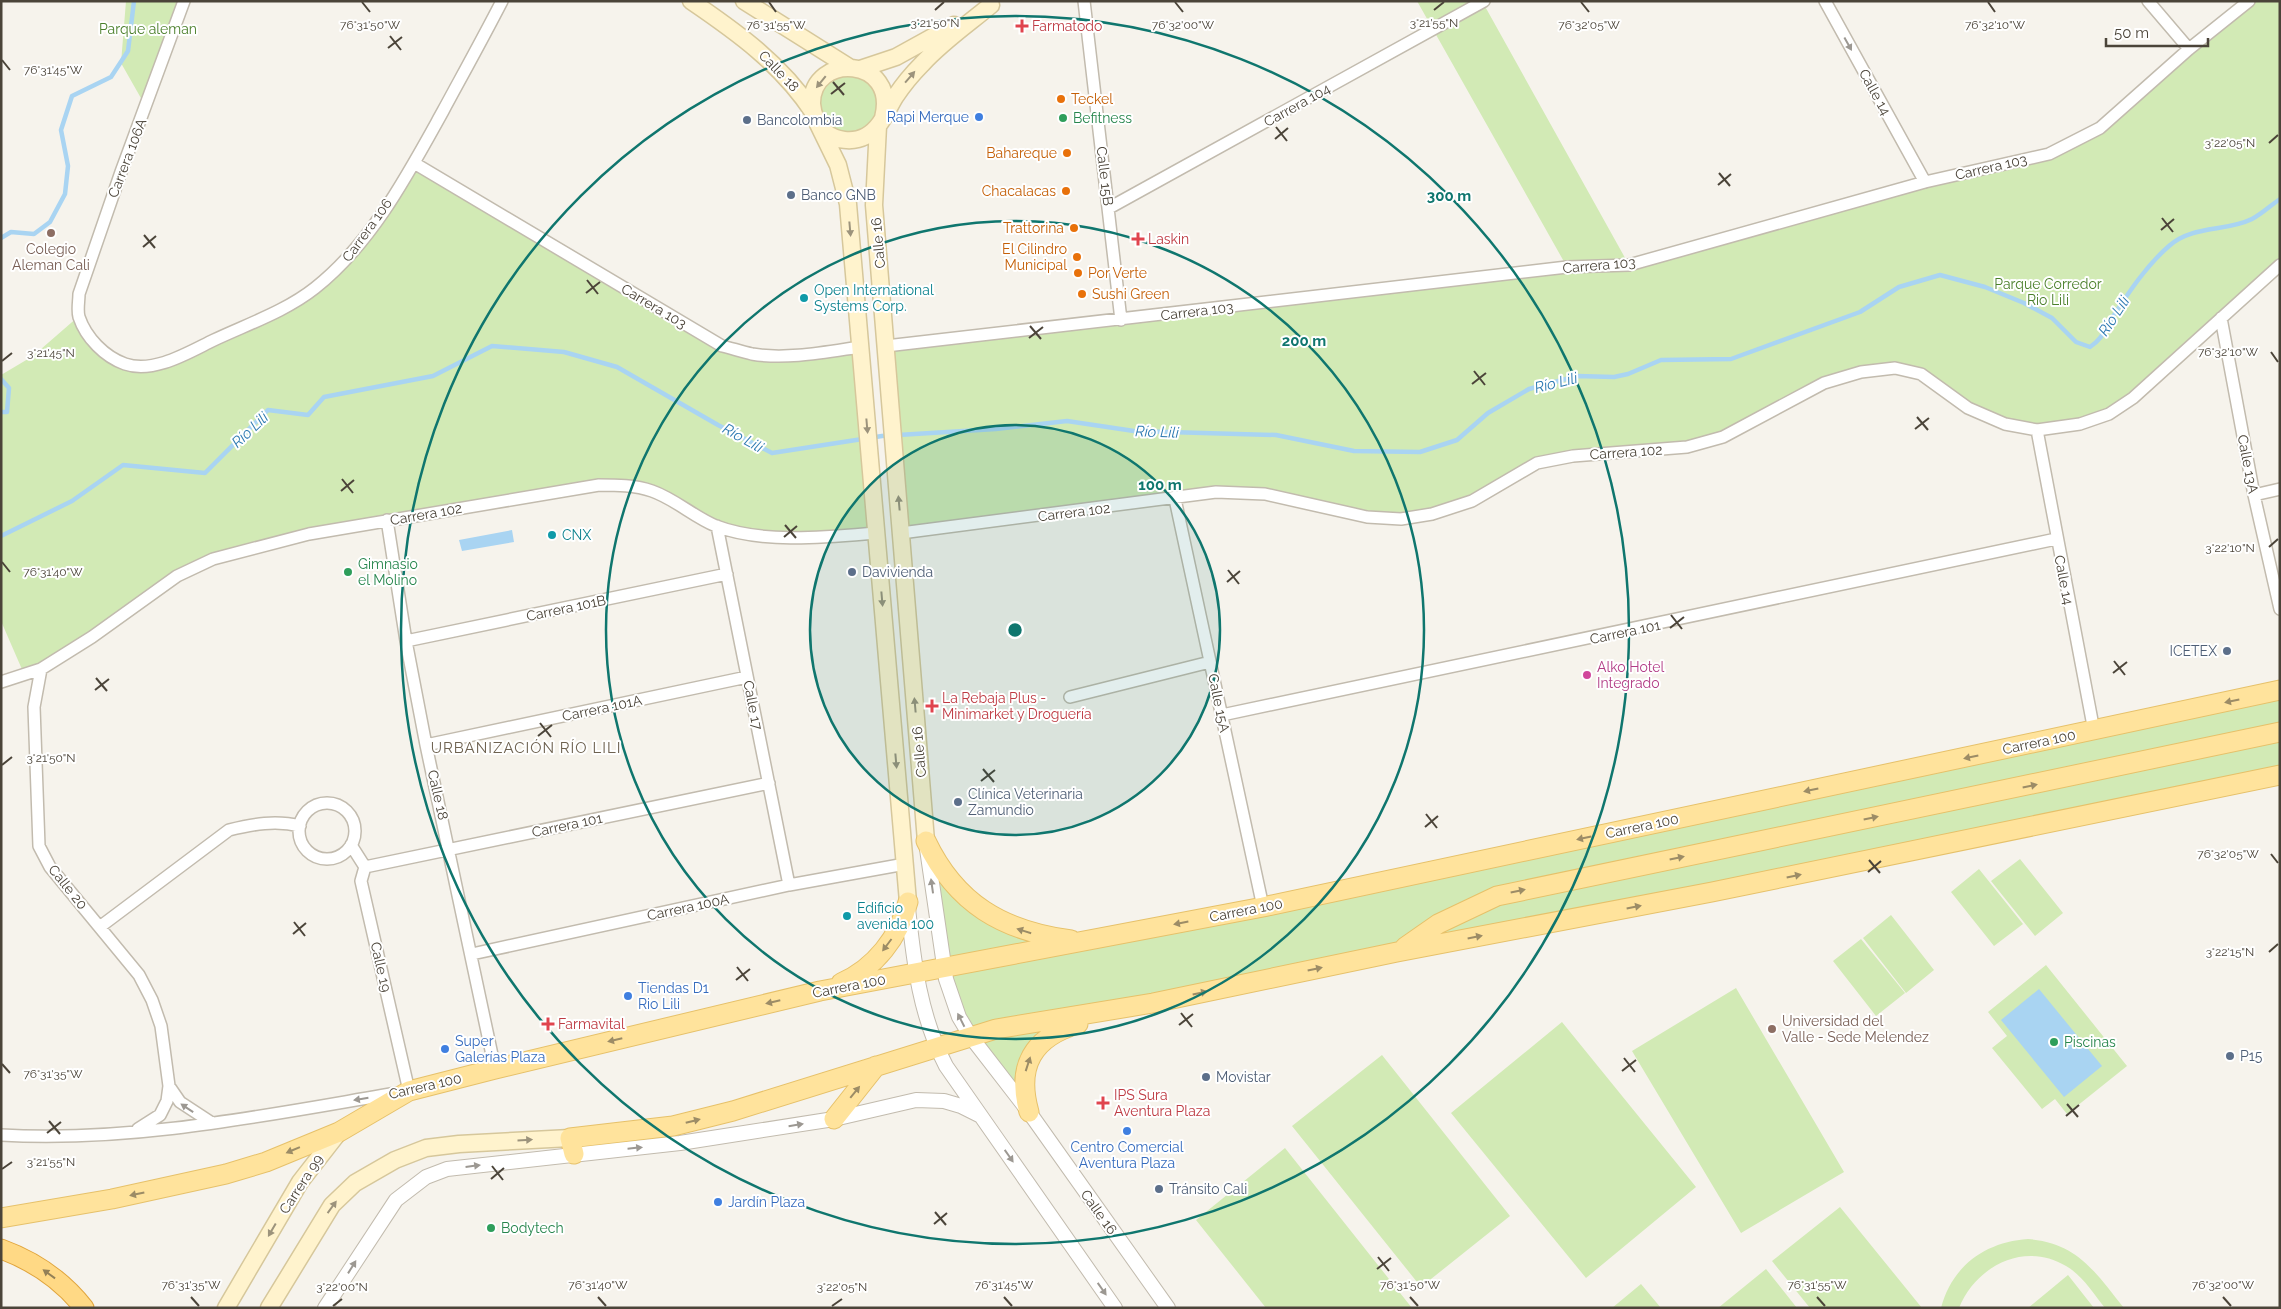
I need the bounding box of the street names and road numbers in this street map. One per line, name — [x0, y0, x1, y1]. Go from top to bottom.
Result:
street label: Calle 18 — [756, 47, 802, 95]
street label: Calle 14 — [1856, 66, 1894, 118]
street label: Carrera 104 — [1261, 80, 1333, 130]
street label: Carrera 106A — [105, 116, 150, 200]
street label: Calle 15B — [1093, 145, 1117, 207]
street label: Carrera 103 — [1954, 151, 2028, 183]
street label: Carrera 106 — [339, 195, 395, 265]
street label: Calle 16 — [868, 217, 888, 269]
street label: Carrera 103 — [1562, 254, 1636, 276]
street label: Carrera 103 — [619, 280, 689, 332]
street label: Carrera 103 — [1160, 299, 1234, 323]
street label: Calle 13A — [2234, 433, 2262, 495]
street label: Carrera 102 — [1589, 441, 1663, 463]
street label: Carrera 102 — [389, 500, 463, 528]
street label: Carrera 102 — [1037, 500, 1111, 524]
street label: Calle 14 — [2051, 554, 2077, 607]
street label: Carrera 101B — [525, 592, 607, 624]
street label: Carrera 101 — [1588, 617, 1662, 647]
street label: Calle 15A — [1205, 672, 1233, 734]
street label: Calle 17 — [740, 679, 766, 732]
street label: Carrera 101A — [561, 692, 644, 724]
street label: Calle 16 — [909, 726, 929, 778]
street label: Carrera 100 — [2001, 726, 2077, 758]
street label: Calle 18 — [424, 768, 452, 822]
street label: Carrera 101 — [530, 810, 604, 840]
street label: Carrera 100 — [1604, 810, 1680, 842]
street label: Calle 20 — [45, 862, 91, 912]
street label: Carrera 100A — [646, 890, 731, 924]
street label: Carrera 100 — [1208, 895, 1284, 925]
street label: Calle 19 — [367, 940, 395, 994]
street label: Carrera 100 — [811, 971, 887, 1001]
street label: Carrera 100 — [387, 1070, 463, 1102]
street label: Carrera 99 — [276, 1151, 326, 1217]
street label: Calle 16 — [1078, 1187, 1120, 1237]

